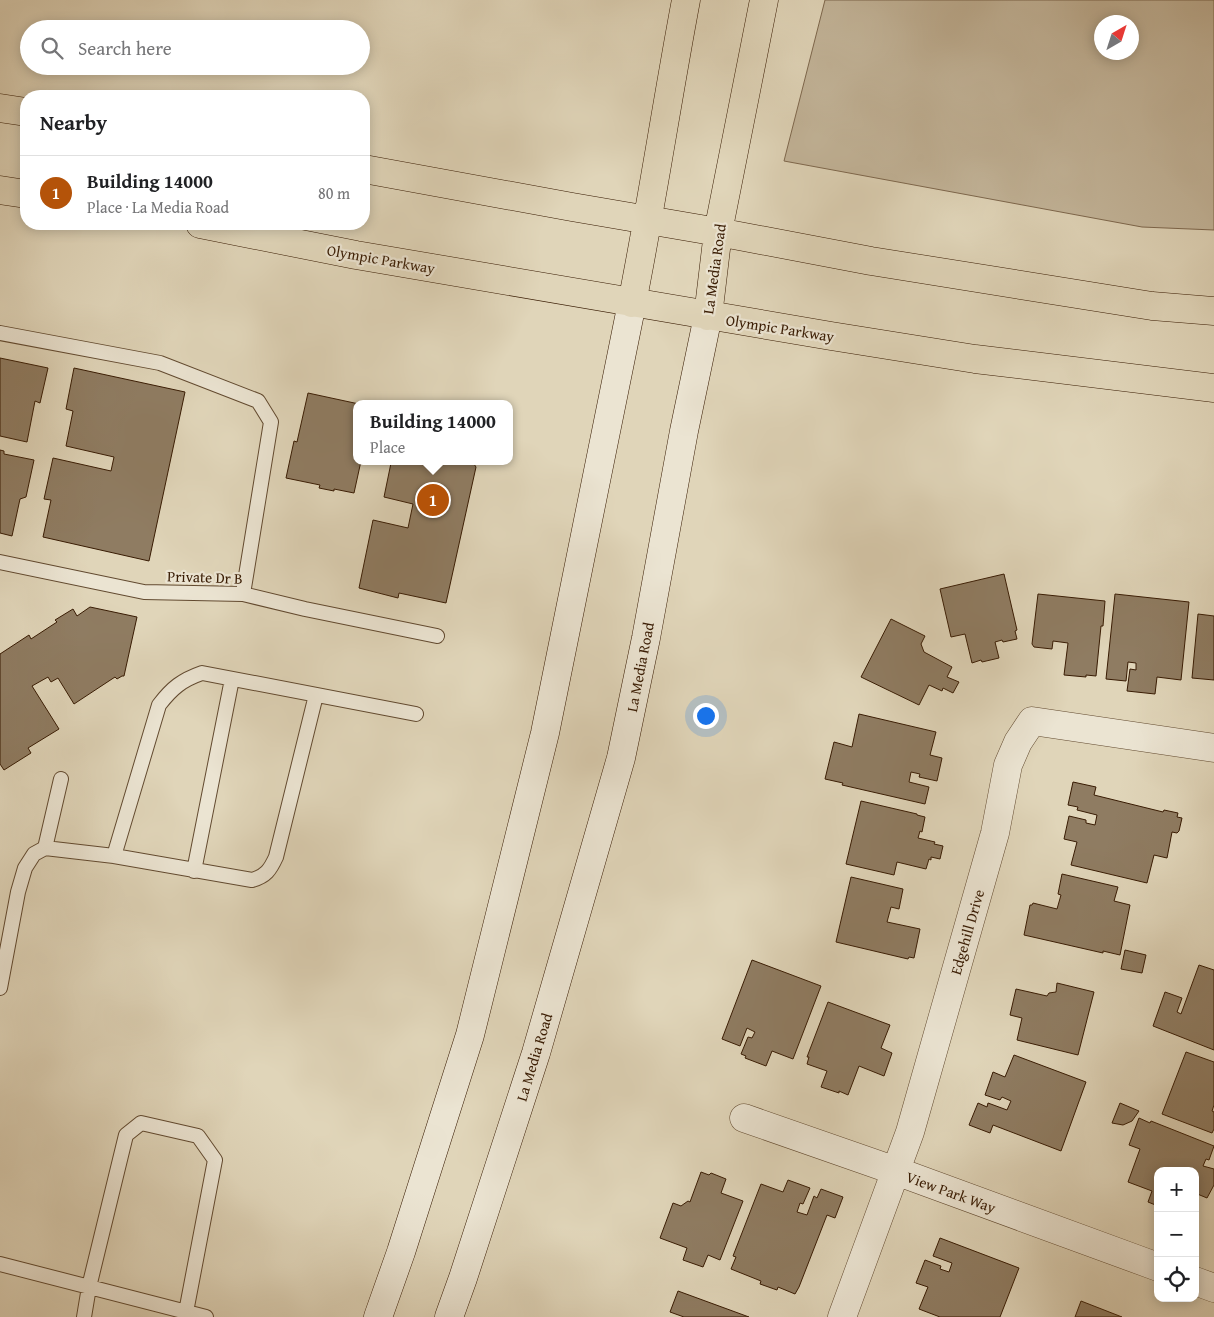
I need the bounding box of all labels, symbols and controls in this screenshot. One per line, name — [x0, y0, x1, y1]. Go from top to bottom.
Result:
north arrow — [1094, 15, 1139, 60]
search box — [20, 20, 370, 75]
icon: search — [38, 34, 66, 62]
text: Search here — [78, 34, 172, 62]
text: Nearby — [40, 107, 107, 138]
text: Building 14000 — [87, 167, 213, 195]
text: 1 — [52, 181, 60, 205]
text: 80 m — [318, 181, 350, 205]
text: Place · La Media Road — [87, 195, 229, 219]
street label: La Media Road — [697, 222, 731, 316]
street label: Olympic Parkway — [325, 239, 437, 279]
street label: Olympic Parkway — [724, 309, 836, 347]
popup — [353, 400, 513, 465]
text: Building 14000 — [370, 407, 496, 435]
text: Place — [370, 435, 405, 459]
pin: 1 — [417, 481, 449, 519]
street label: Private Dr B — [167, 565, 243, 589]
street label: La Media Road — [621, 620, 659, 714]
your location — [693, 703, 719, 729]
street label: Edgehill Drive — [945, 887, 989, 977]
street label: La Media Road — [511, 1010, 557, 1104]
street label: View Park Way — [903, 1166, 999, 1218]
map controls — [1154, 1167, 1199, 1302]
button: + — [1154, 1167, 1199, 1212]
button: − — [1154, 1212, 1199, 1257]
button: locate — [1154, 1257, 1199, 1302]

